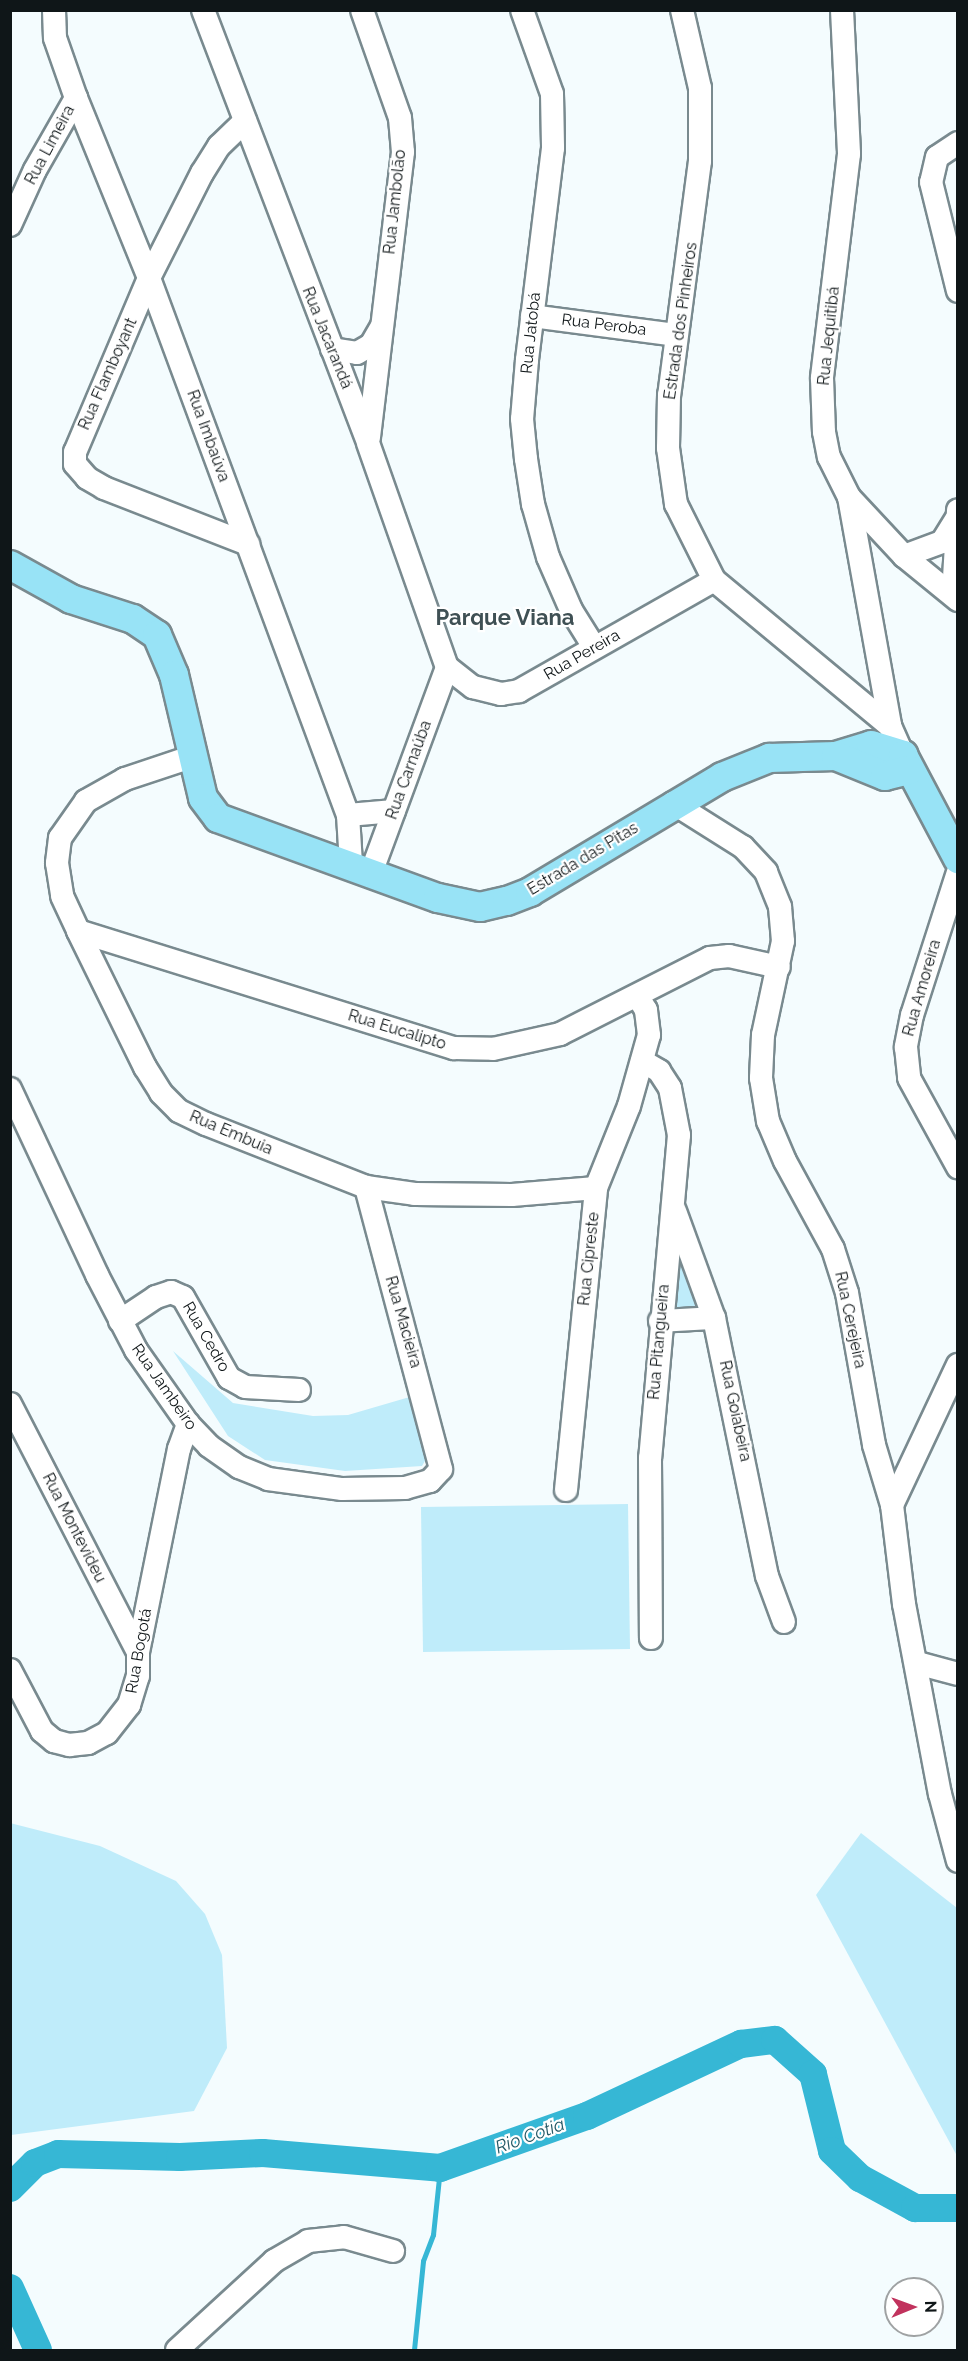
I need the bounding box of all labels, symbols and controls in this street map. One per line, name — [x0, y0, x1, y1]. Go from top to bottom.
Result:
street label: Rua Limeira — [21, 102, 79, 188]
street label: Rua Jambolão — [380, 148, 410, 256]
street label: Estrada dos Pinheiros — [660, 241, 702, 401]
street label: Rua Jacarandá — [298, 284, 356, 392]
street label: Rua Jequitibá — [814, 285, 844, 387]
street label: Rua Jatobá — [517, 291, 545, 375]
street label: Rua Peroba — [561, 310, 647, 340]
street label: Rua Flamboyant — [75, 315, 141, 433]
street label: Rua Imbaúva — [182, 387, 234, 485]
district label: Parque Viana — [435, 605, 575, 631]
street label: Rua Pereira — [541, 626, 623, 684]
street label: Rua Carnaúba — [382, 718, 436, 822]
street label: Estrada das Pitas — [524, 818, 642, 900]
street label: Rua Amoreira — [899, 937, 945, 1039]
street label: Rua Eucalipto — [346, 1006, 448, 1054]
street label: Rua Embuia — [186, 1107, 276, 1159]
street label: Rua Cipreste — [575, 1211, 603, 1307]
street label: Rua Cerejeira — [830, 1270, 870, 1370]
street label: Rua Macieira — [381, 1274, 425, 1370]
street label: Rua Pitangueira — [644, 1283, 674, 1401]
street label: Rua Cedro — [178, 1299, 234, 1375]
street label: Rua Jambeiro — [127, 1340, 201, 1434]
street label: Rua Goiabeira — [715, 1359, 755, 1463]
street label: Rua Montevideu — [38, 1470, 110, 1586]
street label: Rua Bogotá — [122, 1607, 156, 1695]
water label: Rio Cotia — [492, 2114, 568, 2158]
north arrow — [884, 2277, 944, 2337]
text: N — [921, 2300, 940, 2313]

